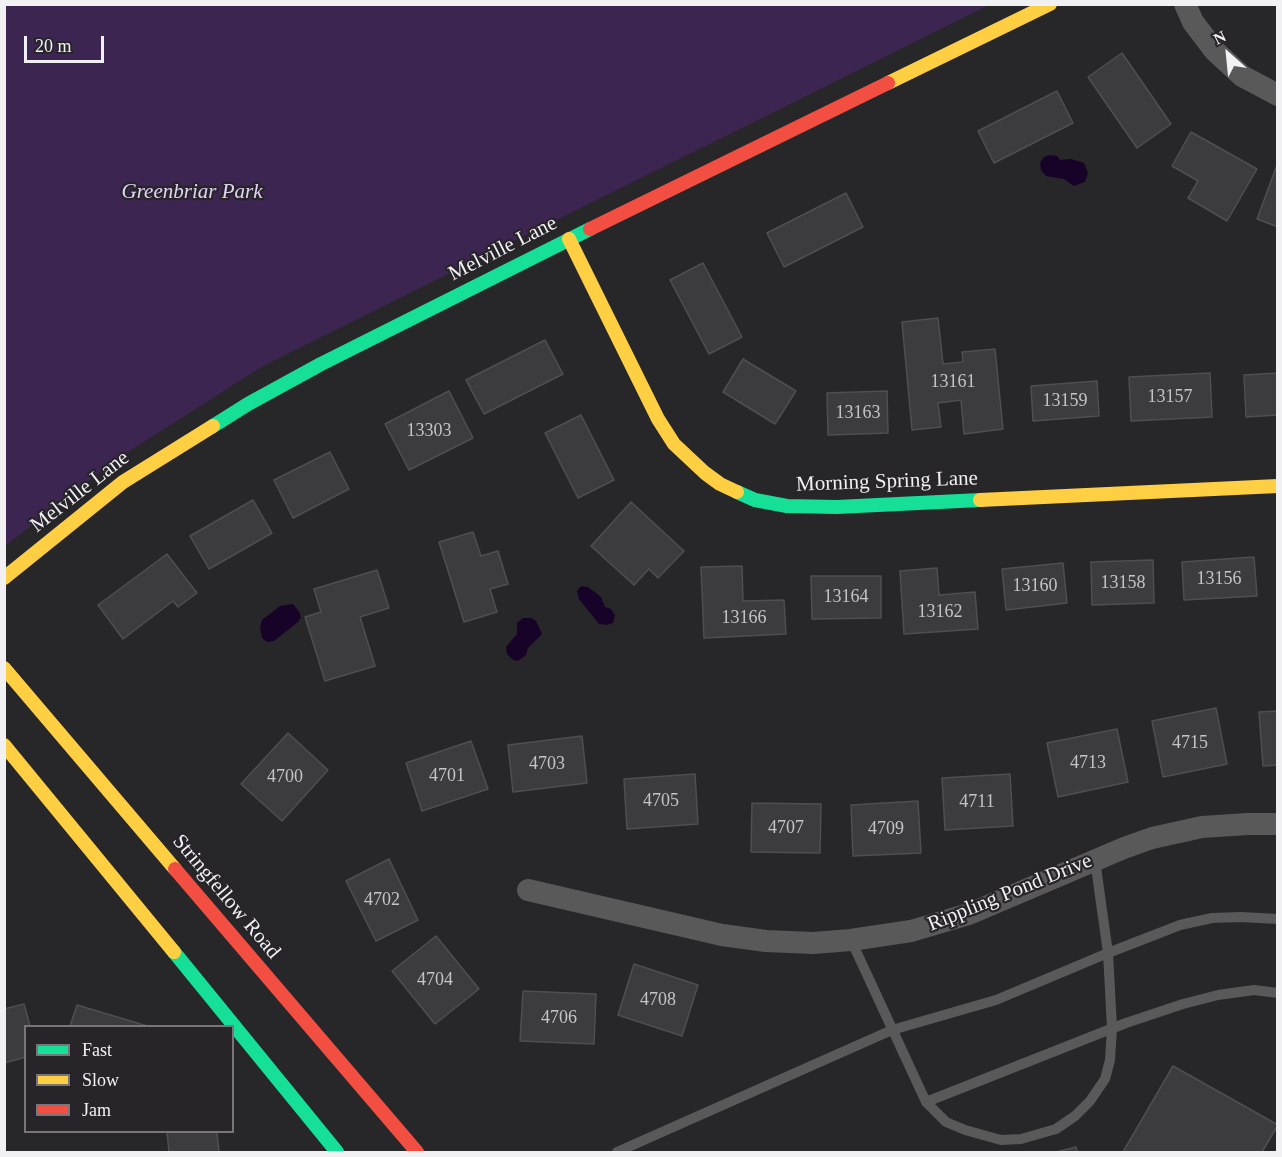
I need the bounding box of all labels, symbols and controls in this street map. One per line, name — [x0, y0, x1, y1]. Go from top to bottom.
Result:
scale bar — [27, 24, 106, 62]
north arrow — [1198, 24, 1258, 84]
text: N — [1211, 27, 1229, 48]
text: 20 m — [35, 36, 72, 56]
park label: Greenbriar Park — [122, 179, 262, 205]
street label: Melville Lane — [445, 211, 561, 287]
house number: 13161 — [930, 371, 976, 393]
house number: 13157 — [1148, 386, 1192, 408]
house number: 13159 — [1042, 390, 1088, 412]
house number: 13163 — [836, 402, 880, 424]
house number: 13303 — [406, 420, 452, 442]
street label: Melville Lane — [26, 446, 134, 538]
street label: Morning Spring Lane — [796, 466, 978, 498]
house number: 13156 — [1196, 568, 1242, 590]
house number: 13158 — [1100, 572, 1146, 594]
house number: 13160 — [1012, 575, 1058, 597]
house number: 13164 — [824, 586, 868, 608]
house number: 13162 — [918, 601, 962, 623]
house number: 13166 — [722, 607, 766, 629]
house number: 4715 — [1172, 732, 1208, 754]
house number: 4713 — [1070, 752, 1106, 774]
house number: 4703 — [529, 753, 565, 775]
house number: 4701 — [429, 765, 465, 787]
house number: 4700 — [267, 766, 303, 788]
house number: 4705 — [643, 790, 679, 812]
house number: 4711 — [959, 791, 995, 813]
house number: 4707 — [768, 817, 804, 839]
house number: 4709 — [868, 818, 904, 840]
street label: Stringfellow Road — [167, 830, 285, 964]
street label: Rippling Pond Drive — [924, 849, 1096, 937]
house number: 4702 — [364, 889, 400, 911]
house number: 4704 — [417, 969, 453, 991]
house number: 4708 — [640, 989, 676, 1011]
house number: 4706 — [541, 1007, 577, 1029]
legend — [24, 1025, 234, 1133]
text: Fast — [82, 1040, 112, 1060]
text: Slow — [82, 1070, 119, 1090]
text: Jam — [82, 1100, 111, 1120]

